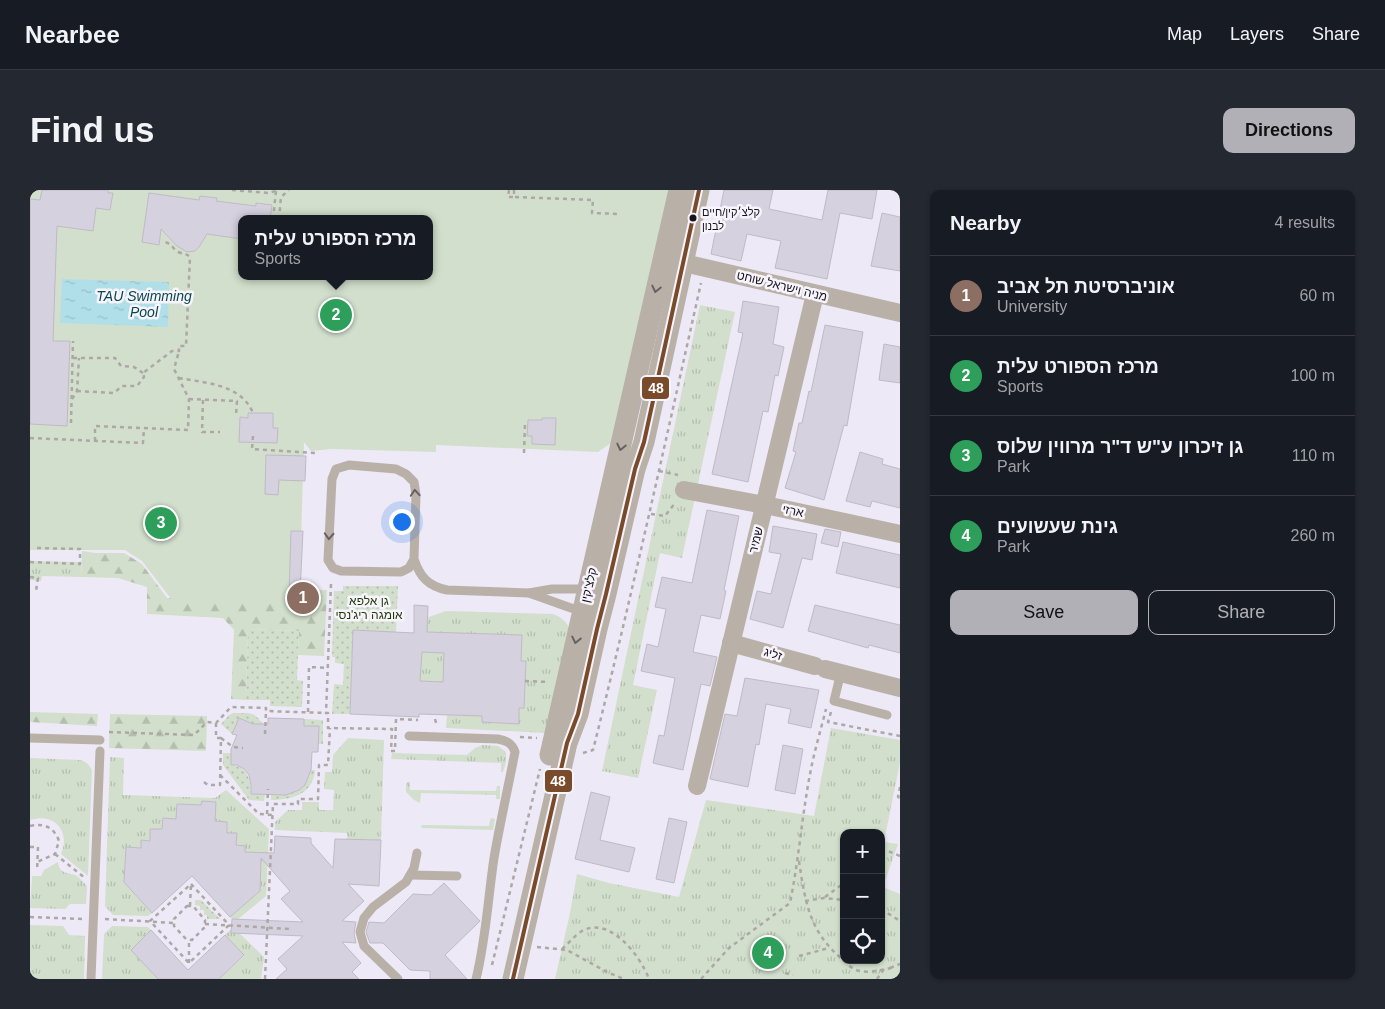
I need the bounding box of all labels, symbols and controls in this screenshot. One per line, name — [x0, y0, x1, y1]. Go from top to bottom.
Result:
text: Nearbee — [25, 21, 120, 48]
text: Map — [1167, 24, 1202, 44]
text: Layers — [1230, 24, 1284, 44]
text: Share — [1312, 24, 1360, 44]
button: Directions — [1223, 108, 1355, 153]
text: Find us — [30, 110, 154, 149]
place label: קלצ׳קין/חיים לבנון — [702, 206, 760, 232]
text: Nearby — [950, 211, 1021, 234]
marker: קלצ׳קין/חיים לבנון — [688, 213, 698, 223]
text: 4 results — [1275, 214, 1335, 231]
popup — [238, 215, 433, 280]
text: מרכז הספורט עלית — [255, 228, 416, 249]
text: Sports — [255, 250, 301, 267]
street label: מניה וישראל שוחט — [735, 268, 829, 304]
text: אוניברסיטת תל אביב — [997, 276, 1175, 297]
one-way arrow — [652, 284, 662, 293]
text: 1 — [962, 287, 970, 304]
text: 60 m — [1299, 287, 1335, 304]
water label: TAU Swimming Pool — [96, 288, 192, 320]
pin: 2 — [320, 296, 352, 334]
text: University — [997, 298, 1067, 315]
text: מרכז הספורט עלית — [997, 356, 1159, 377]
text: 2 — [962, 367, 970, 384]
text: 100 m — [1291, 367, 1335, 384]
line badge: 48 — [641, 376, 670, 400]
text: Sports — [997, 378, 1043, 395]
text: 48 — [648, 380, 664, 396]
text: גן זיכרון ע"ש ד"ר מרווין שלוס — [997, 436, 1243, 457]
one-way arrow — [616, 443, 627, 452]
text: 3 — [962, 447, 970, 464]
text: 110 m — [1292, 447, 1335, 464]
text: Park — [997, 458, 1030, 475]
one-way arrow — [410, 489, 421, 497]
street label: ארזי — [781, 502, 805, 520]
pin: 3 — [145, 504, 177, 542]
your location — [389, 509, 415, 535]
text: גינת שעשועים — [997, 516, 1118, 537]
street label: שמיר — [746, 525, 766, 555]
text: 4 — [962, 527, 970, 544]
text: 260 m — [1291, 527, 1335, 544]
one-way arrow — [324, 532, 335, 540]
text: Park — [997, 538, 1030, 555]
street label: קלצ'קין — [578, 566, 600, 604]
pin: 1 — [287, 579, 319, 617]
button: Save — [950, 590, 1138, 635]
button: Share — [1148, 590, 1335, 635]
park label: גן אלפא אומגה ריג'נסי — [335, 594, 403, 622]
one-way arrow — [571, 635, 582, 644]
street label: זליג — [762, 645, 784, 663]
line badge: 48 — [544, 769, 573, 793]
text: 48 — [550, 773, 566, 789]
map controls — [840, 829, 885, 964]
button: + — [840, 829, 885, 874]
button: − — [840, 874, 885, 919]
button: locate — [840, 919, 885, 964]
pin: 4 — [752, 934, 784, 972]

